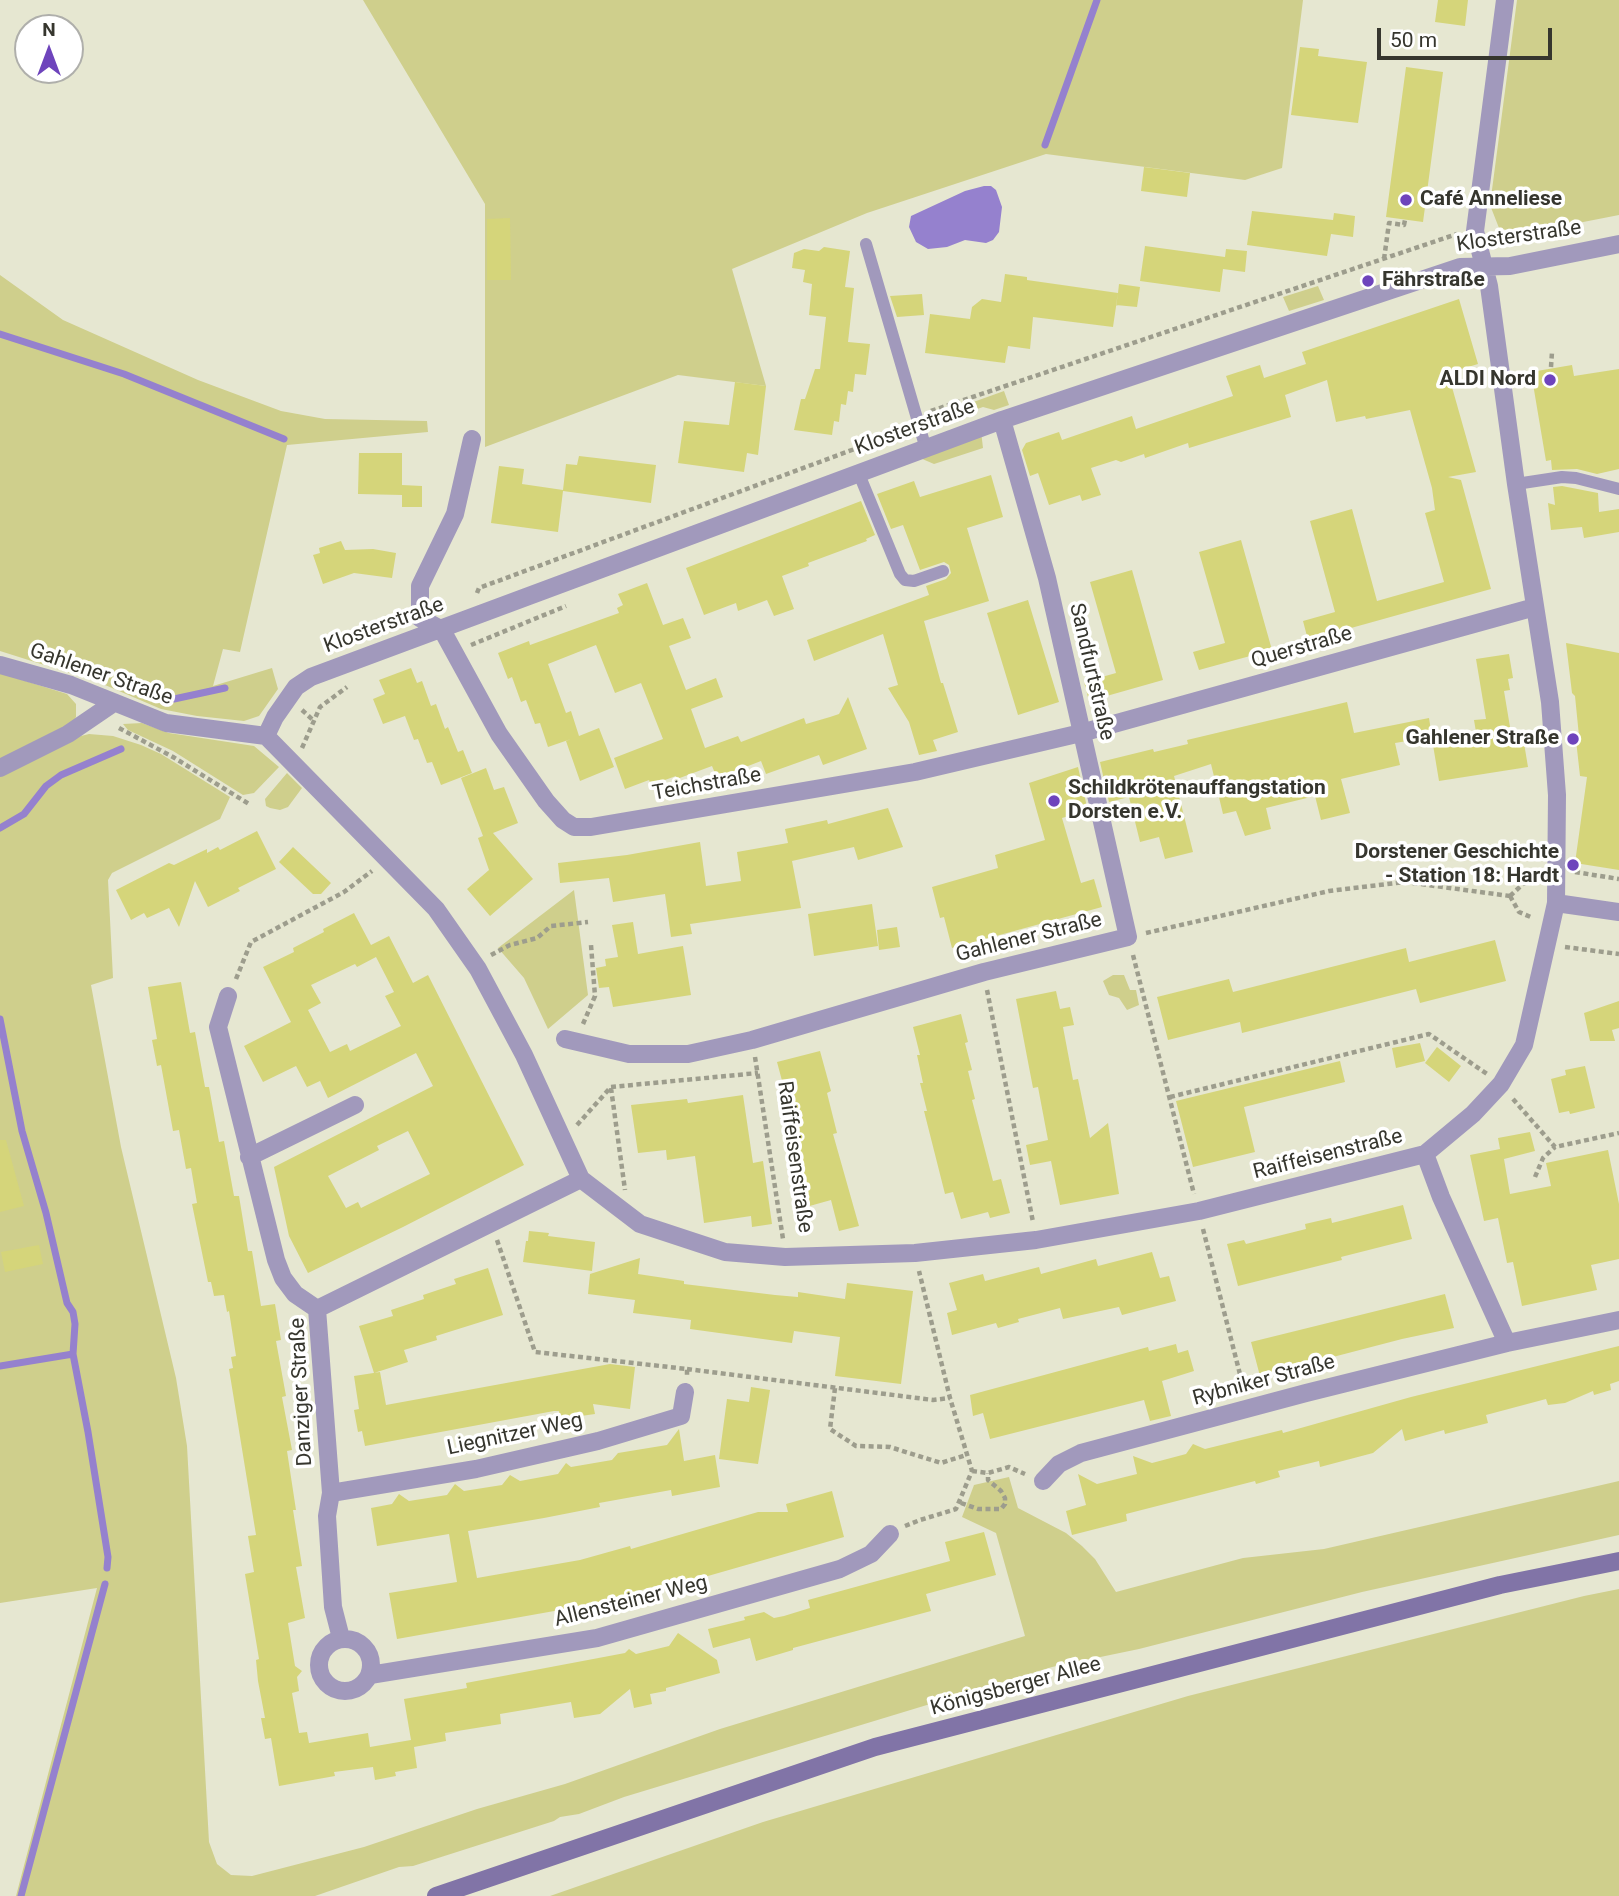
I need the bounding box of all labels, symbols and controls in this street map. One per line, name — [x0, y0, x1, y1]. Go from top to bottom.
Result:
north arrow — [14, 14, 84, 84]
scale bar — [1381, 14, 1556, 58]
text: N — [42, 18, 56, 41]
text: 50 m — [1390, 28, 1437, 52]
place label: Café Anneliese — [1420, 187, 1562, 213]
marker: Café Anneliese — [1398, 192, 1414, 208]
street label: Klosterstraße — [1455, 216, 1583, 258]
place label: Fährstraße — [1382, 268, 1485, 294]
marker: Fährstraße — [1360, 273, 1376, 289]
place label: ALDI Nord — [1440, 367, 1536, 393]
marker: ALDI Nord — [1542, 372, 1558, 388]
street label: Klosterstraße — [852, 395, 978, 461]
street label: Klosterstraße — [321, 593, 447, 659]
street label: Sandfurtstraße — [1063, 601, 1119, 743]
street label: Querstraße — [1249, 622, 1355, 674]
street label: Gahlener Straße — [26, 639, 176, 711]
place label: Gahlener Straße — [1406, 726, 1559, 752]
marker: Gahlener Straße — [1565, 731, 1581, 747]
street label: Teichstraße — [651, 763, 763, 807]
place label: Schildkrötenauffangstation Dorsten e.V. — [1068, 776, 1326, 826]
marker: Schildkrötenauffangstation Dorsten e.V. — [1046, 793, 1062, 809]
place label: Dorstener Geschichte - Station 18: Hardt — [1355, 840, 1559, 890]
marker: Dorstener Geschichte - Station 18: Hardt — [1565, 857, 1581, 873]
street label: Gahlener Straße — [953, 908, 1105, 968]
street label: Raiffeisenstraße — [771, 1079, 817, 1235]
street label: Raiffeisenstraße — [1251, 1124, 1405, 1186]
street label: Danziger Straße — [286, 1317, 318, 1467]
street label: Rybniker Straße — [1190, 1350, 1338, 1412]
street label: Liegnitzer Weg — [445, 1408, 585, 1462]
street label: Allensteiner Weg — [552, 1571, 710, 1633]
street label: Königsberger Allee — [928, 1652, 1104, 1722]

